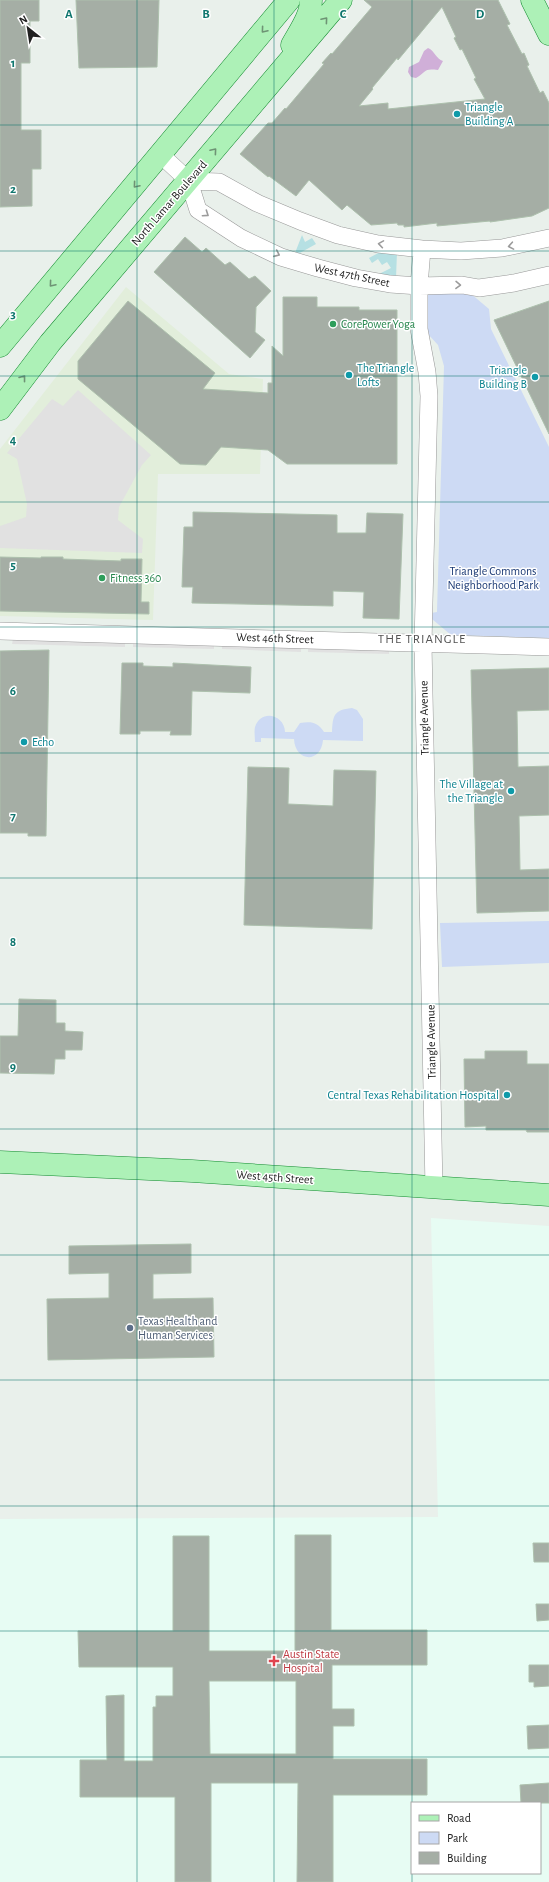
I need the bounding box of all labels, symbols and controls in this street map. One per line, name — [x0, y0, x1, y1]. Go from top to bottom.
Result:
north arrow — [8, 8, 48, 48]
text: A — [65, 8, 73, 21]
text: B — [202, 8, 210, 21]
text: C — [340, 8, 347, 21]
text: D — [476, 8, 485, 21]
text: N — [17, 13, 29, 26]
one-way arrow — [320, 17, 327, 24]
one-way arrow — [261, 25, 268, 33]
text: 1 — [11, 57, 15, 70]
place label: Triangle Building A — [465, 101, 514, 127]
marker: Triangle Building A — [452, 109, 462, 119]
one-way arrow — [209, 149, 216, 156]
street label: North Lamar Boulevard — [129, 158, 209, 248]
one-way arrow — [134, 180, 141, 188]
text: 2 — [10, 183, 16, 196]
one-way arrow — [202, 210, 209, 217]
one-way arrow — [378, 240, 385, 249]
one-way arrow — [508, 241, 514, 250]
one-way arrow — [273, 250, 280, 258]
street label: West 47th Street — [313, 261, 391, 289]
one-way arrow — [50, 280, 57, 287]
one-way arrow — [455, 281, 461, 289]
text: 3 — [10, 308, 16, 321]
place label: CorePower Yoga — [341, 318, 416, 330]
marker: CorePower Yoga — [328, 319, 338, 329]
place label: The Triangle Lofts — [357, 362, 414, 388]
place label: Triangle Building B — [479, 364, 527, 390]
marker: The Triangle Lofts — [344, 370, 354, 380]
marker: Triangle Building B — [530, 372, 540, 382]
one-way arrow — [19, 375, 26, 382]
text: 4 — [10, 434, 17, 447]
text: 5 — [10, 559, 16, 572]
park label: Triangle Commons Neighborhood Park — [447, 565, 539, 591]
place label: Fitness 360 — [110, 572, 161, 584]
marker: Fitness 360 — [97, 573, 107, 583]
street label: West 46th Street — [236, 631, 314, 645]
district label: THE TRIANGLE — [378, 633, 466, 646]
street label: Triangle Avenue — [417, 680, 431, 756]
text: 6 — [10, 685, 16, 698]
place label: Echo — [32, 736, 54, 748]
marker: Echo — [19, 737, 29, 747]
place label: The Village at the Triangle — [440, 778, 503, 804]
marker: The Village at the Triangle — [506, 786, 516, 796]
text: 7 — [10, 810, 16, 823]
text: 8 — [10, 936, 16, 949]
street label: Triangle Avenue — [424, 1004, 438, 1080]
text: 9 — [10, 1061, 16, 1074]
place label: Central Texas Rehabilitation Hospital — [327, 1089, 499, 1101]
marker: Central Texas Rehabilitation Hospital — [502, 1090, 512, 1100]
street label: West 45th Street — [236, 1168, 314, 1186]
place label: Texas Health and Human Services — [138, 1315, 217, 1341]
marker: Texas Health and Human Services — [125, 1323, 135, 1333]
place label: Austin State Hospital — [283, 1648, 339, 1674]
marker: Austin State Hospital — [268, 1655, 280, 1667]
legend — [411, 1802, 541, 1874]
text: Road — [447, 1812, 471, 1824]
text: Park — [447, 1832, 468, 1844]
text: Building — [447, 1852, 487, 1864]

